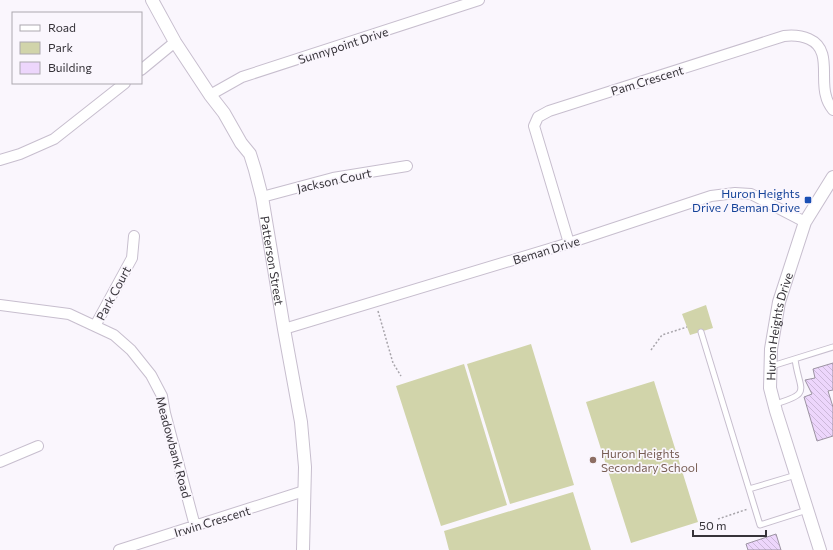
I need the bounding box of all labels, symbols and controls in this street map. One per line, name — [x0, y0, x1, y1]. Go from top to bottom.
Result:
legend — [12, 12, 142, 84]
text: Road — [48, 20, 76, 34]
street label: Sunnypoint Drive — [296, 24, 390, 66]
text: Park — [48, 40, 74, 54]
text: Building — [48, 60, 92, 74]
street label: Pam Crescent — [609, 62, 685, 98]
street label: Jackson Court — [295, 165, 373, 196]
place label: Huron Heights Drive / Beman Drive — [692, 186, 800, 214]
marker: Huron Heights Drive / Beman Drive — [803, 195, 813, 205]
street label: Patterson Street — [258, 215, 287, 306]
street label: Beman Drive — [511, 233, 581, 267]
street label: Park Court — [93, 264, 133, 322]
street label: Huron Heights Drive — [763, 270, 795, 381]
street label: Meadowbank Road — [154, 395, 194, 499]
place label: Huron Heights Secondary School — [601, 446, 698, 474]
marker: Huron Heights Secondary School — [588, 455, 598, 465]
street label: Irwin Crescent — [172, 503, 252, 539]
scale bar — [693, 512, 766, 538]
text: 50 m — [699, 518, 727, 532]

